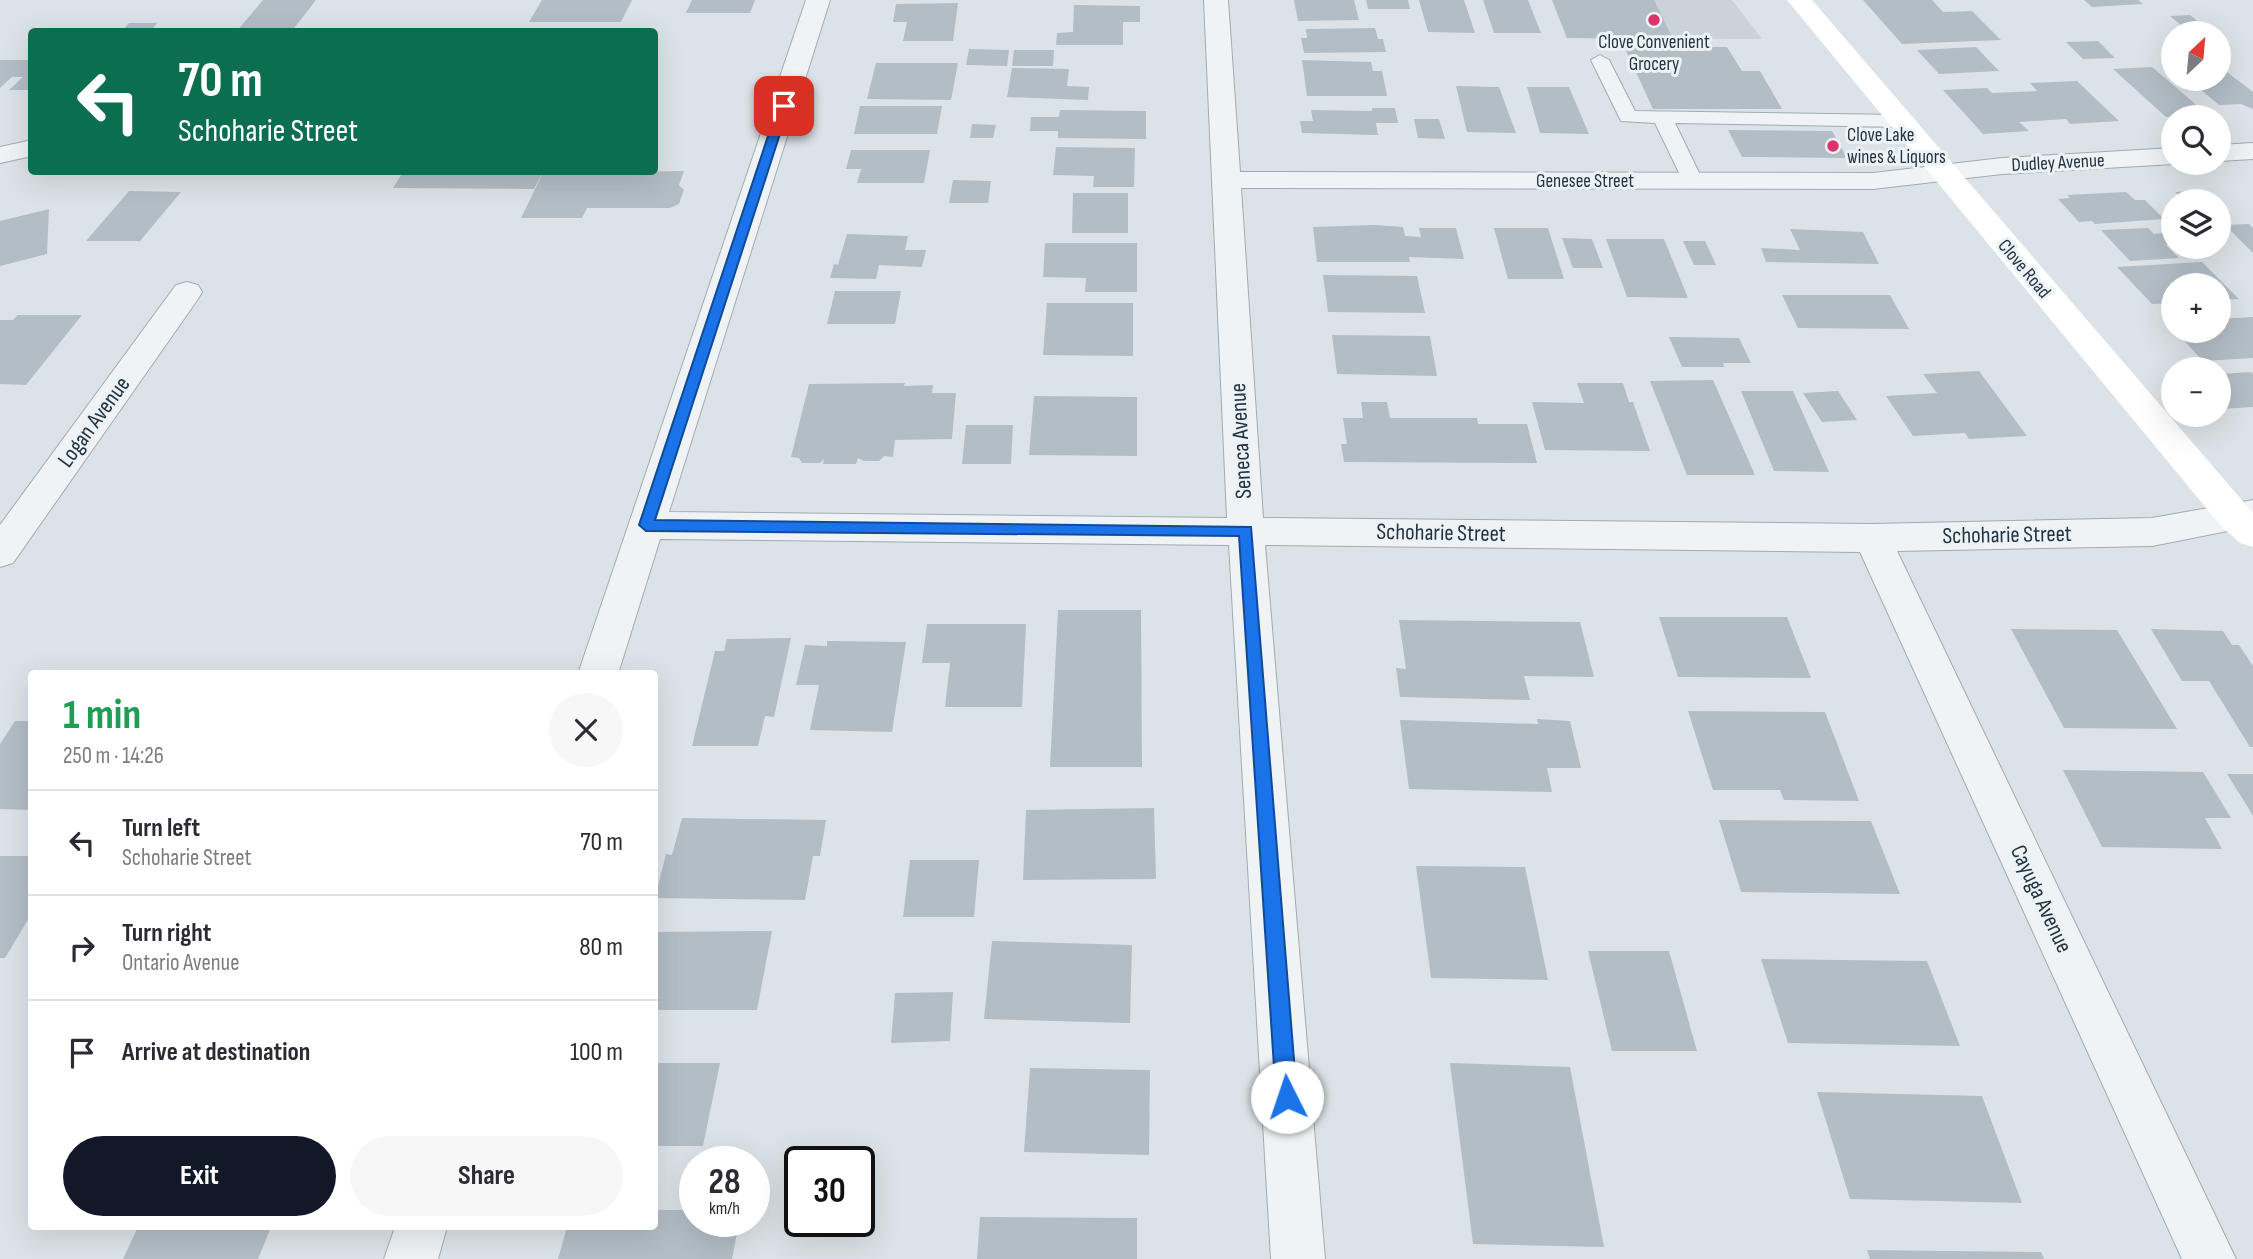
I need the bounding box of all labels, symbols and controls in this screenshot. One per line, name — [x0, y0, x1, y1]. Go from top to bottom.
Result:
marker: Clove Convenient Grocery — [1646, 12, 1662, 28]
north arrow — [2161, 21, 2231, 91]
map controls — [2161, 21, 2231, 427]
place label: Clove Convenient Grocery — [1598, 31, 1710, 76]
text: 70 m — [178, 52, 263, 111]
icon: left — [63, 56, 154, 147]
pin — [754, 76, 814, 136]
icon: arrive — [765, 87, 803, 125]
button: search — [2161, 105, 2231, 175]
text: Schoharie Street — [178, 112, 358, 151]
place label: Clove Lake wines & Liquors — [1847, 124, 1946, 169]
marker: Clove Lake wines & Liquors — [1825, 138, 1841, 154]
street label: Dudley Avenue — [2011, 149, 2105, 177]
street label: Genesee Street — [1536, 170, 1634, 193]
button: layers — [2161, 189, 2231, 259]
street label: Clove Road — [1993, 235, 2055, 303]
button: + — [2161, 273, 2231, 343]
button: − — [2161, 357, 2231, 427]
street label: Logan Avenue — [52, 371, 136, 473]
street label: Seneca Avenue — [1224, 382, 1258, 500]
street label: Schoharie Street — [1376, 518, 1506, 548]
street label: Schoharie Street — [1942, 520, 2072, 550]
text: 1 min — [63, 690, 141, 741]
button: close — [549, 693, 623, 767]
text: 250 m · 14:26 — [63, 742, 164, 770]
text: Turn left — [122, 813, 200, 844]
icon: left — [63, 824, 101, 862]
text: 70 m — [580, 827, 623, 858]
street label: Cayuga Avenue — [2004, 841, 2078, 957]
text: Schoharie Street — [122, 844, 251, 872]
text: Turn right — [122, 918, 211, 949]
icon: right — [63, 929, 101, 967]
text: 80 m — [579, 932, 623, 963]
text: Ontario Avenue — [122, 949, 239, 977]
icon: arrive — [63, 1034, 101, 1072]
text: Arrive at destination — [122, 1037, 310, 1068]
text: 100 m — [570, 1037, 623, 1068]
position arrow — [1250, 1060, 1324, 1134]
button: Exit — [63, 1136, 336, 1216]
button: Share — [350, 1136, 623, 1216]
speed limit sign: 30 — [784, 1146, 875, 1237]
text: 28 — [709, 1161, 740, 1204]
text: km/h — [709, 1198, 740, 1219]

